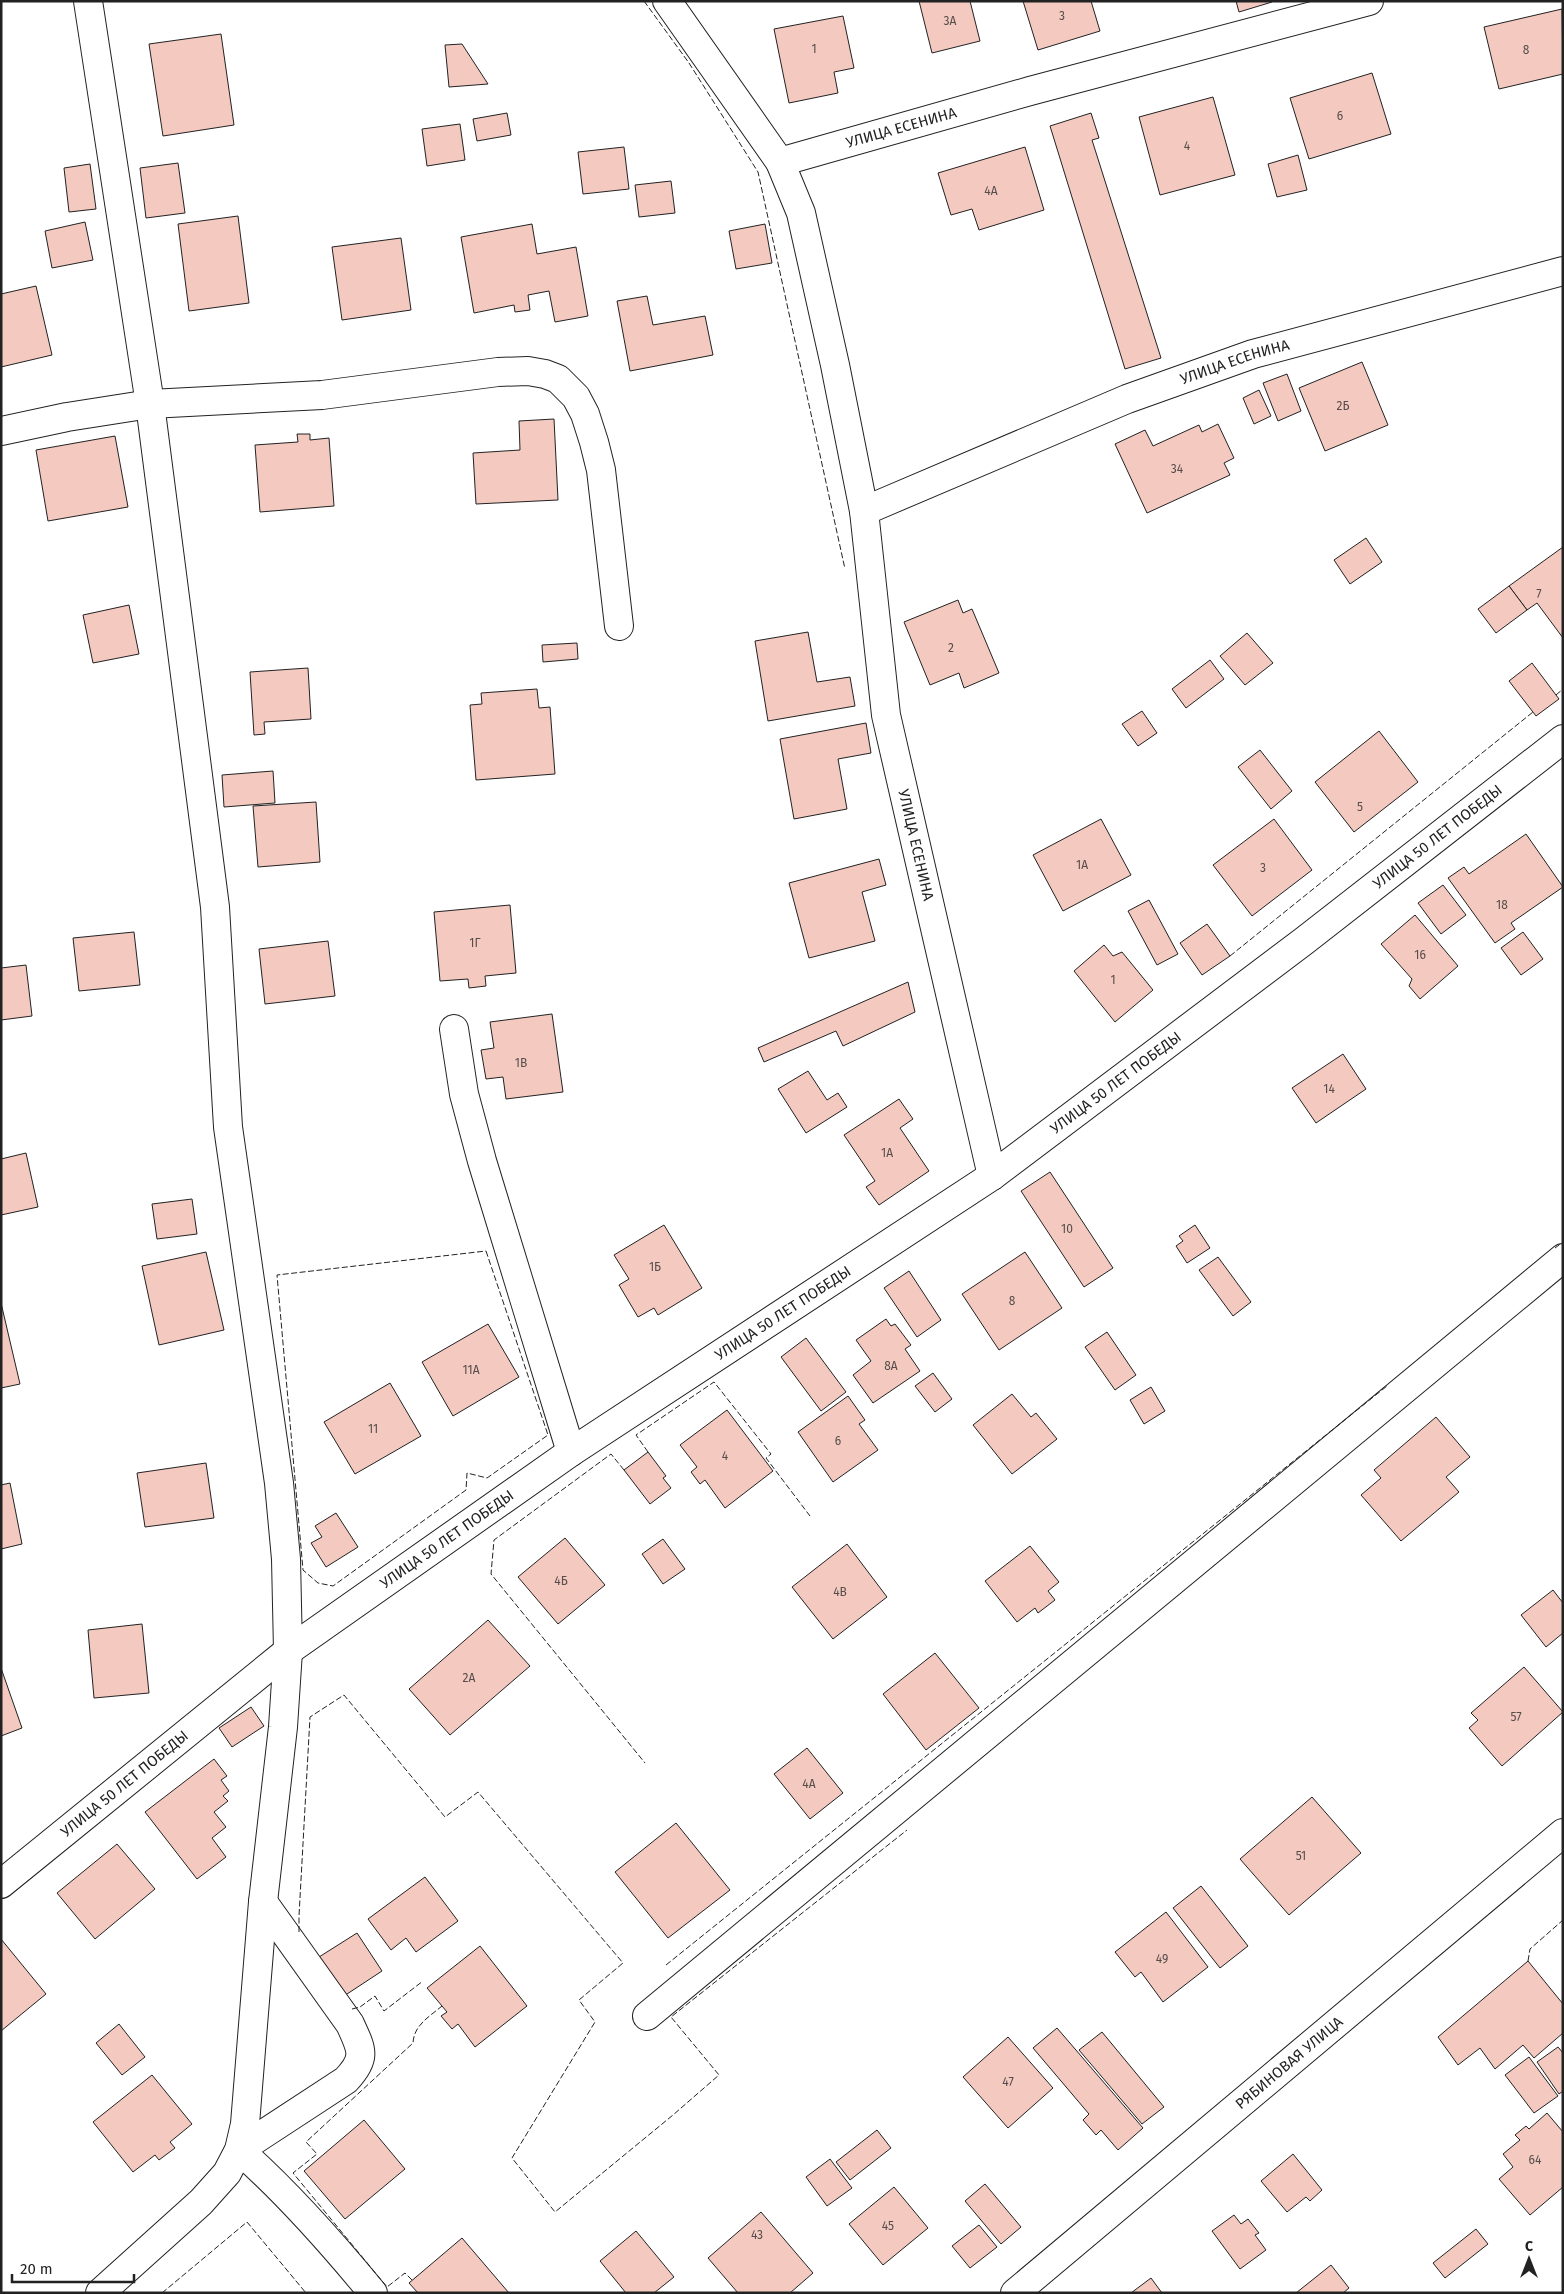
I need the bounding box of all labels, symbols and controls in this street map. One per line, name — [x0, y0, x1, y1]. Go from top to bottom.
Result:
house number: 3 — [1059, 9, 1065, 23]
house number: 3А — [944, 14, 957, 28]
house number: 1 — [811, 42, 817, 56]
house number: 8 — [1523, 43, 1530, 57]
street label: УЛИЦА ЕСЕНИНА — [844, 103, 959, 152]
house number: 6 — [1337, 109, 1343, 123]
house number: 4 — [1184, 139, 1191, 153]
house number: 4А — [984, 184, 998, 198]
street label: УЛИЦА ЕСЕНИНА — [1178, 336, 1292, 388]
house number: 2Б — [1337, 399, 1349, 413]
house number: 34 — [1171, 462, 1184, 476]
house number: 7 — [1536, 587, 1542, 601]
house number: 2 — [948, 641, 954, 655]
street label: УЛИЦА 50 ЛЕТ ПОБЕДЫ — [1369, 781, 1506, 893]
street label: УЛИЦА ЕСЕНИНА — [894, 787, 938, 903]
house number: 5 — [1357, 800, 1363, 814]
house number: 1А — [1076, 858, 1088, 872]
house number: 3 — [1260, 861, 1266, 875]
house number: 18 — [1496, 898, 1508, 912]
house number: 1Г — [469, 936, 481, 950]
house number: 16 — [1414, 948, 1426, 962]
house number: 1 — [1110, 973, 1116, 987]
street label: УЛИЦА 50 ЛЕТ ПОБЕДЫ — [1047, 1028, 1185, 1138]
house number: 1В — [515, 1056, 527, 1070]
house number: 14 — [1323, 1082, 1335, 1096]
house number: 1А — [881, 1146, 893, 1160]
house number: 10 — [1061, 1222, 1073, 1236]
house number: 1Б — [649, 1260, 661, 1274]
street label: УЛИЦА 50 ЛЕТ ПОБЕДЫ — [712, 1262, 854, 1364]
house number: 8 — [1009, 1294, 1016, 1308]
house number: 8А — [884, 1359, 898, 1373]
house number: 11А — [462, 1363, 480, 1377]
house number: 11 — [368, 1422, 378, 1436]
house number: 6 — [835, 1434, 841, 1448]
house number: 4 — [722, 1449, 729, 1463]
street label: УЛИЦА 50 ЛЕТ ПОБЕДЫ — [377, 1486, 517, 1592]
house number: 4Б — [554, 1574, 568, 1588]
house number: 4В — [833, 1585, 847, 1599]
house number: 2А — [463, 1671, 476, 1685]
house number: 57 — [1510, 1710, 1522, 1724]
street label: УЛИЦА 50 ЛЕТ ПОБЕДЫ — [57, 1727, 192, 1841]
house number: 4А — [802, 1777, 816, 1791]
house number: 51 — [1296, 1849, 1306, 1863]
house number: 49 — [1156, 1952, 1168, 1966]
street label: РЯБИНОВАЯ УЛИЦА — [1232, 2012, 1347, 2113]
house number: 47 — [1002, 2075, 1014, 2089]
house number: 64 — [1529, 2153, 1542, 2167]
house number: 45 — [882, 2219, 894, 2233]
house number: 43 — [751, 2228, 763, 2242]
north arrow — [1504, 2234, 1554, 2284]
text: С — [1525, 2238, 1533, 2255]
scale bar — [12, 2252, 135, 2284]
text: 20 m — [20, 2260, 53, 2278]

